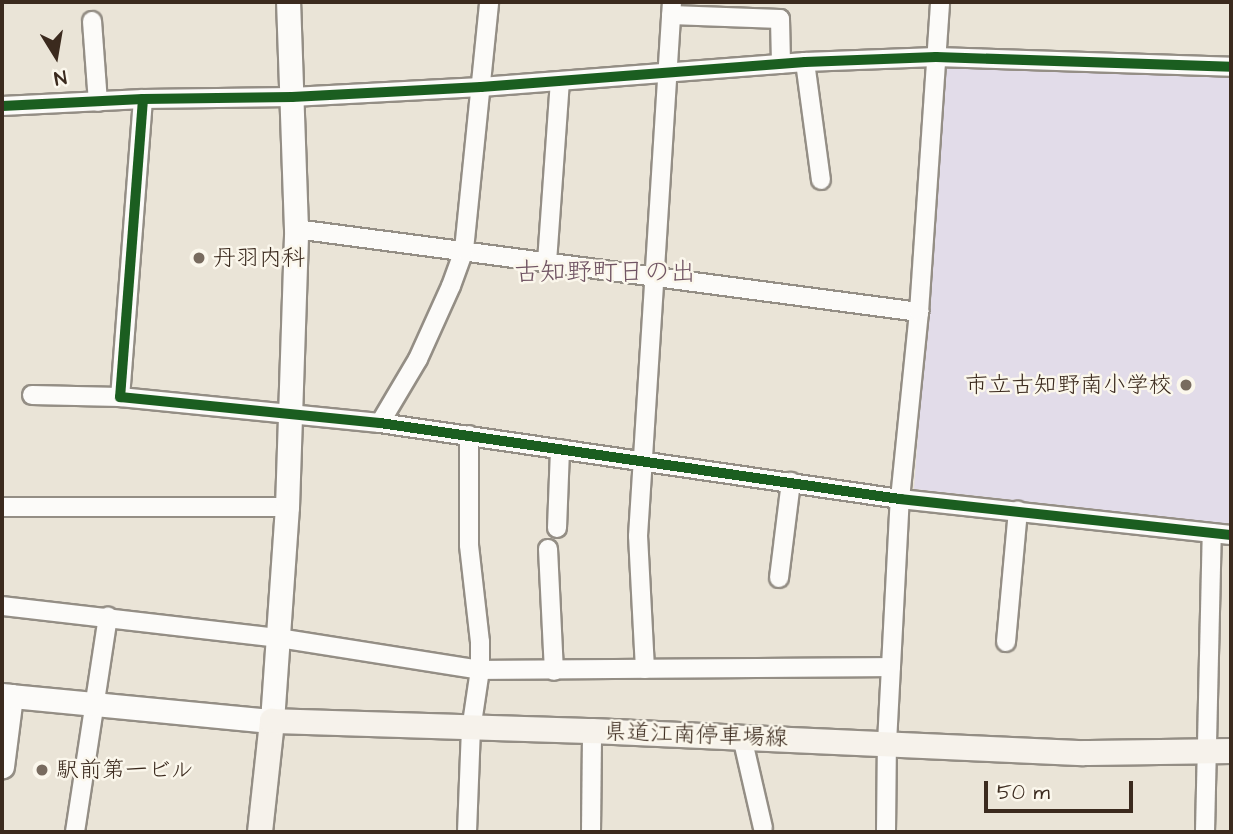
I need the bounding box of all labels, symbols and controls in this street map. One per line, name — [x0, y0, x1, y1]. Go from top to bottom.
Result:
north arrow — [21, 21, 91, 91]
text: N — [52, 63, 69, 91]
place label: 丹羽内科 — [213, 244, 305, 272]
marker: 丹羽内科 — [191, 250, 207, 266]
district label: 古知野町日の出 — [514, 257, 696, 289]
place label: 市立古知野南小学校 — [965, 371, 1172, 399]
marker: 市立古知野南小学校 — [1178, 377, 1194, 393]
street label: 県道江南停車場線 — [604, 718, 788, 752]
place label: 駅前第一ビル — [56, 756, 194, 784]
marker: 駅前第一ビル — [34, 762, 50, 778]
scale bar — [988, 768, 1137, 812]
text: 50 m — [997, 778, 1050, 807]

